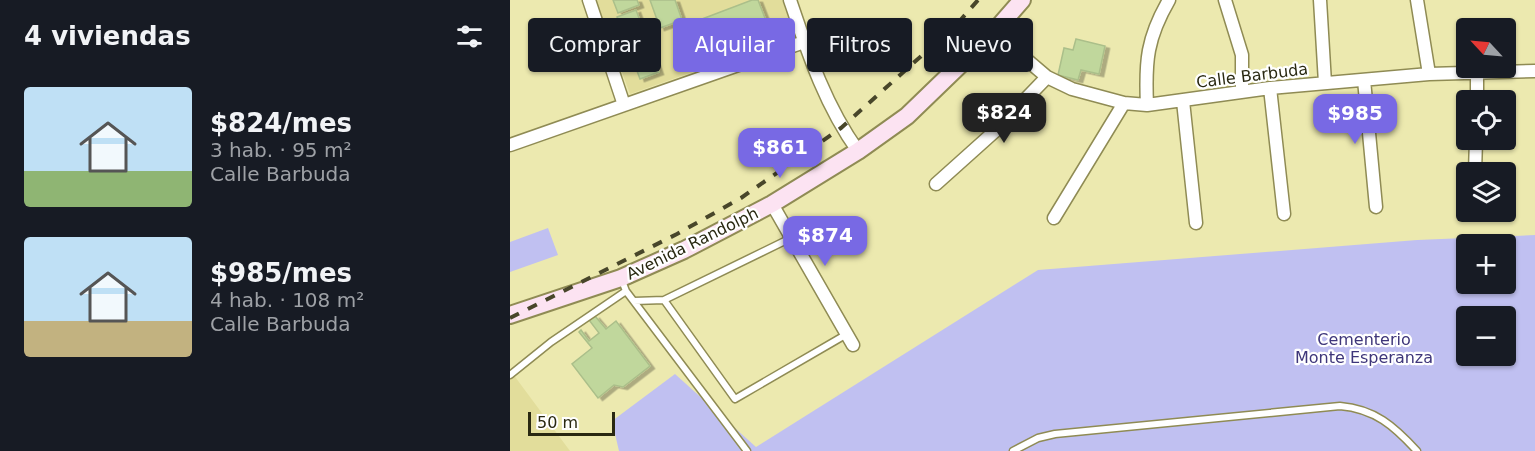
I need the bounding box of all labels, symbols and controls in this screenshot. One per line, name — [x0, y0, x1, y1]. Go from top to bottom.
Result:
chip: Comprar — [528, 18, 661, 72]
chip: Alquilar — [673, 18, 795, 72]
chip: Filtros — [807, 18, 912, 72]
chip: Nuevo — [924, 18, 1033, 72]
north arrow — [1456, 18, 1516, 78]
map controls — [1456, 18, 1516, 366]
icon: filters — [453, 20, 486, 53]
text: 4 viviendas — [24, 21, 191, 51]
street label: Calle Barbuda — [1195, 59, 1309, 92]
button: locate — [1456, 90, 1516, 150]
pin: $824 — [968, 93, 1040, 144]
pin: $985 — [1319, 94, 1391, 145]
text: $824 — [976, 100, 1032, 124]
text: $985 — [1327, 101, 1383, 125]
text: $824/mes — [210, 108, 352, 138]
icon: home — [72, 111, 144, 183]
pin: $861 — [744, 128, 816, 179]
text: $861 — [752, 135, 808, 159]
text: 3 hab. · 95 m² — [210, 138, 351, 162]
text: Calle Barbuda — [210, 162, 351, 186]
button: layers — [1456, 162, 1516, 222]
street label: Avenida Randolph — [623, 203, 761, 284]
pin: $874 — [789, 216, 861, 267]
text: $874 — [797, 223, 853, 247]
button: + — [1456, 234, 1516, 294]
text: $985/mes — [210, 258, 352, 288]
icon: home — [72, 261, 144, 333]
text: 4 hab. · 108 m² — [210, 288, 364, 312]
button: − — [1456, 306, 1516, 366]
text: Calle Barbuda — [210, 312, 351, 336]
park label: Cementerio Monte Esperanza — [1295, 330, 1433, 367]
scale bar — [528, 409, 615, 436]
text: 50 m — [537, 413, 578, 432]

